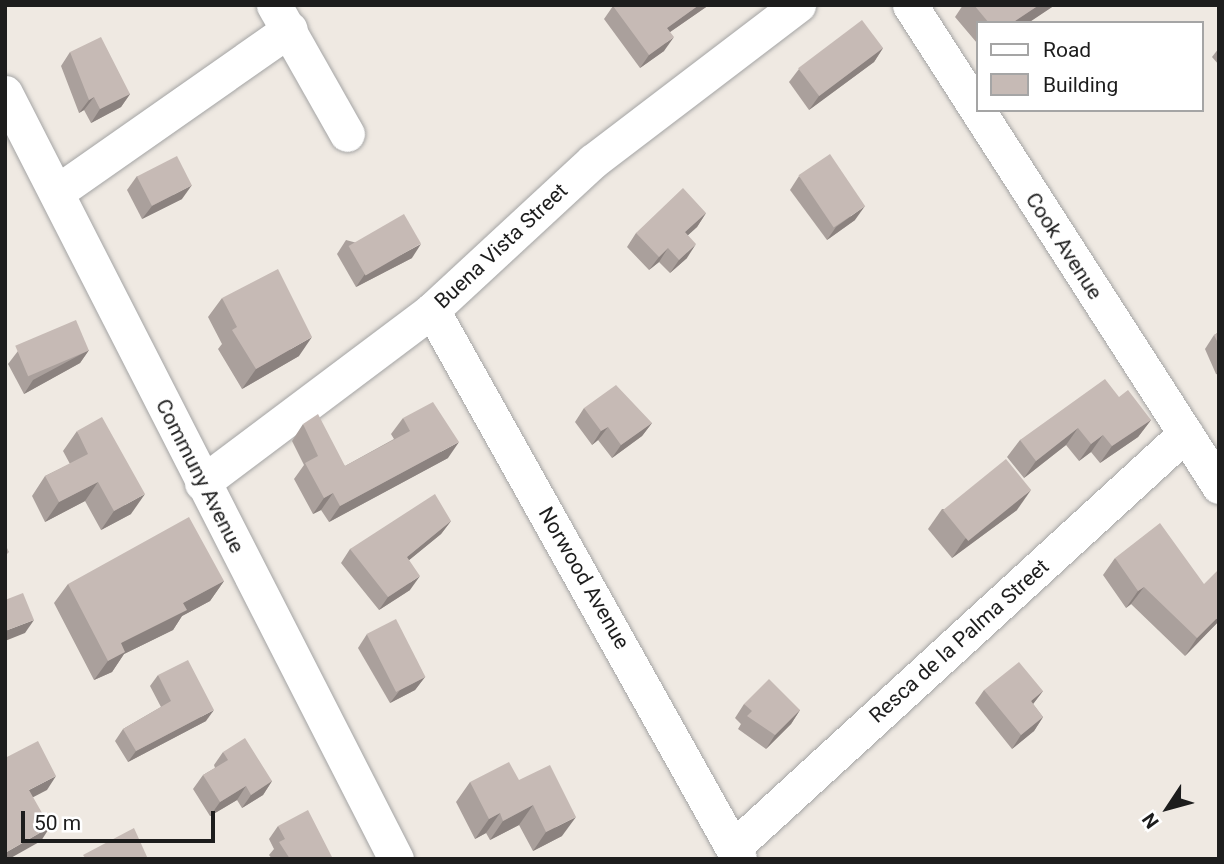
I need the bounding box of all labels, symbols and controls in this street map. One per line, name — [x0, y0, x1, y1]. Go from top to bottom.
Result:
legend — [976, 21, 1203, 112]
text: Road — [1043, 38, 1091, 62]
text: Building — [1043, 73, 1118, 97]
street label: Buena Vista Street — [429, 178, 573, 314]
street label: Cook Avenue — [1020, 188, 1108, 304]
street label: Communy Avenue — [150, 395, 250, 557]
street label: Norwood Avenue — [533, 503, 635, 653]
street label: Resca de la Palma Street — [864, 554, 1054, 728]
north arrow — [1133, 773, 1203, 843]
scale bar — [24, 798, 219, 842]
text: N — [1137, 808, 1164, 833]
text: 50 m — [34, 811, 81, 835]

